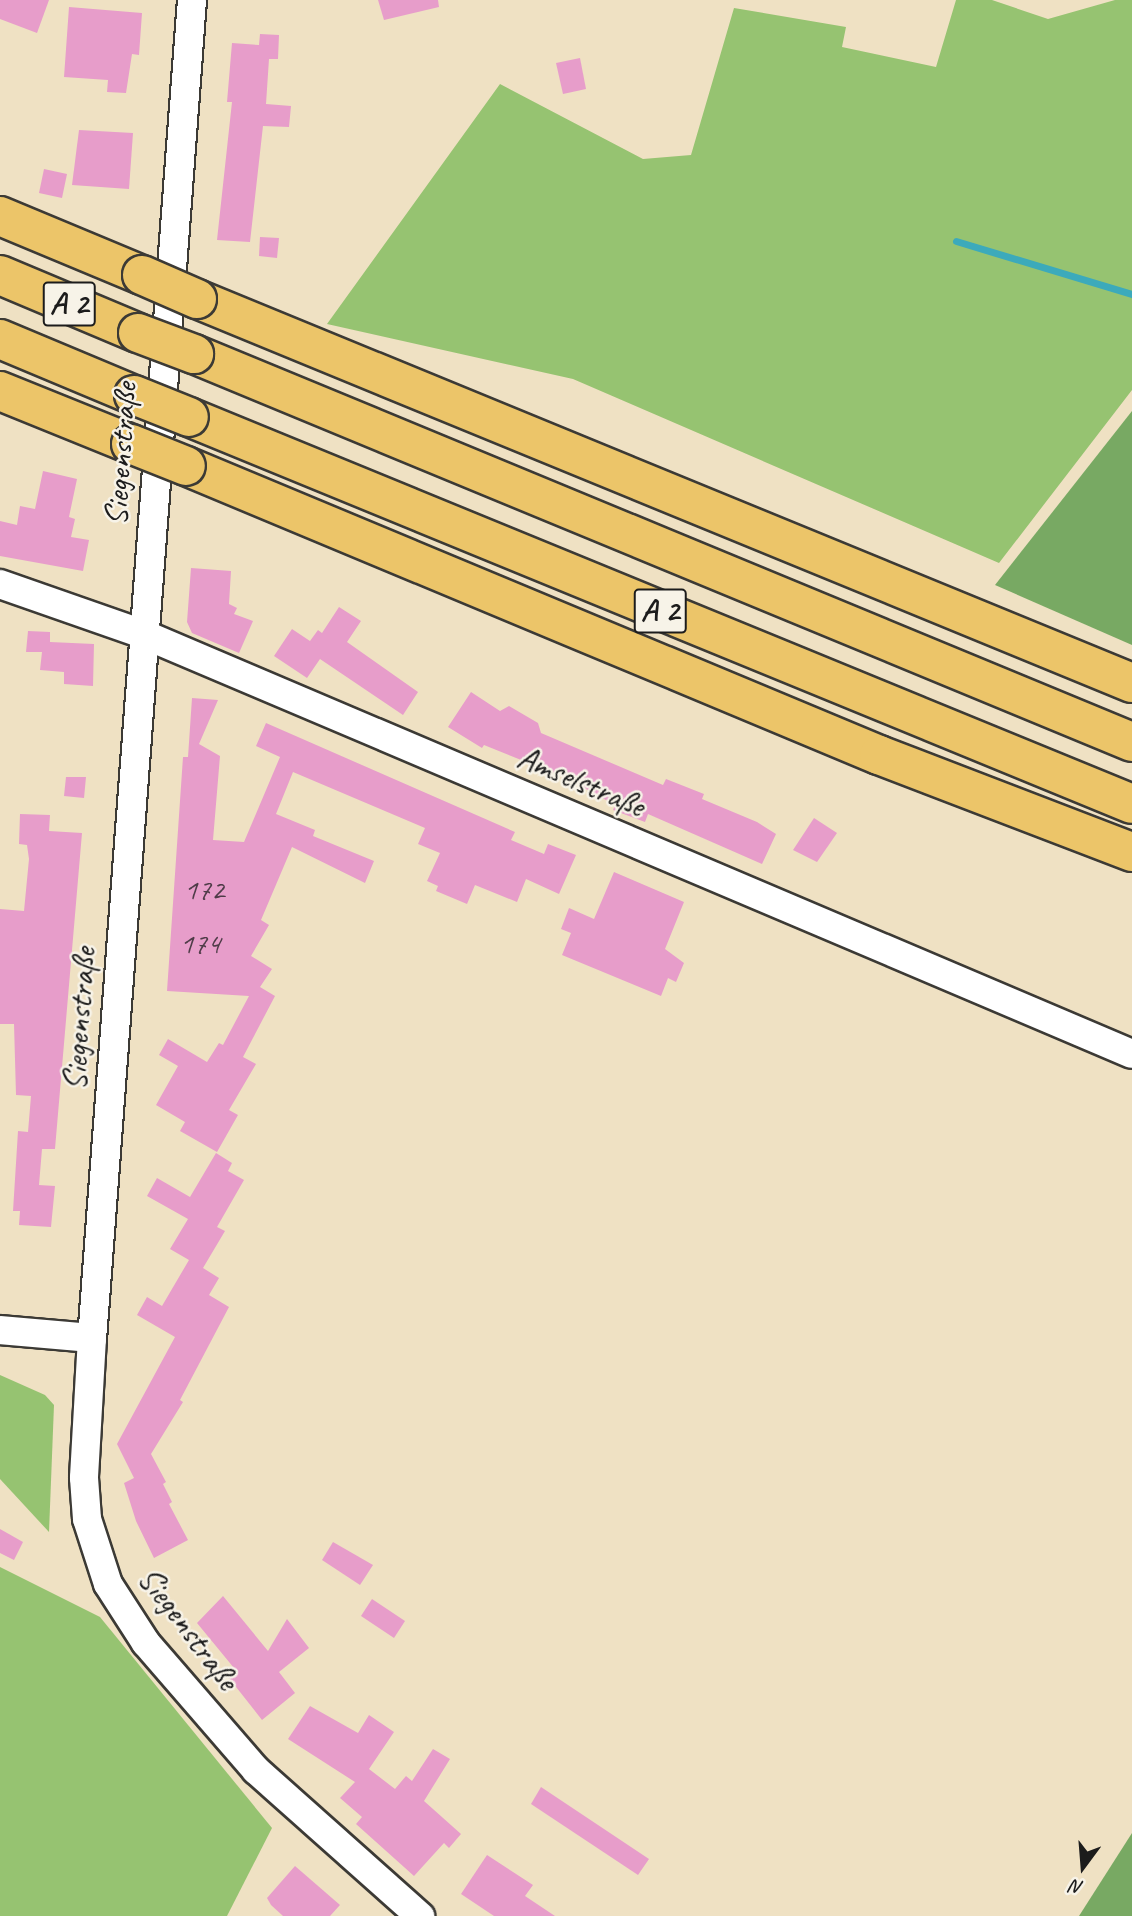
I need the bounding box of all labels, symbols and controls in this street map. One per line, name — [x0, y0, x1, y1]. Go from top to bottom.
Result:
road number: A 2 — [43, 276, 95, 332]
street label: Siegenstraße — [96, 381, 146, 527]
road number: A 2 — [634, 582, 686, 640]
street label: Amselstraße — [512, 738, 650, 826]
house number: 172 — [184, 871, 224, 907]
house number: 174 — [180, 925, 220, 961]
street label: Siegenstraße — [55, 946, 105, 1092]
street label: Siegenstraße — [129, 1560, 247, 1698]
north arrow — [1048, 1832, 1118, 1902]
text: N — [1068, 1874, 1086, 1900]

